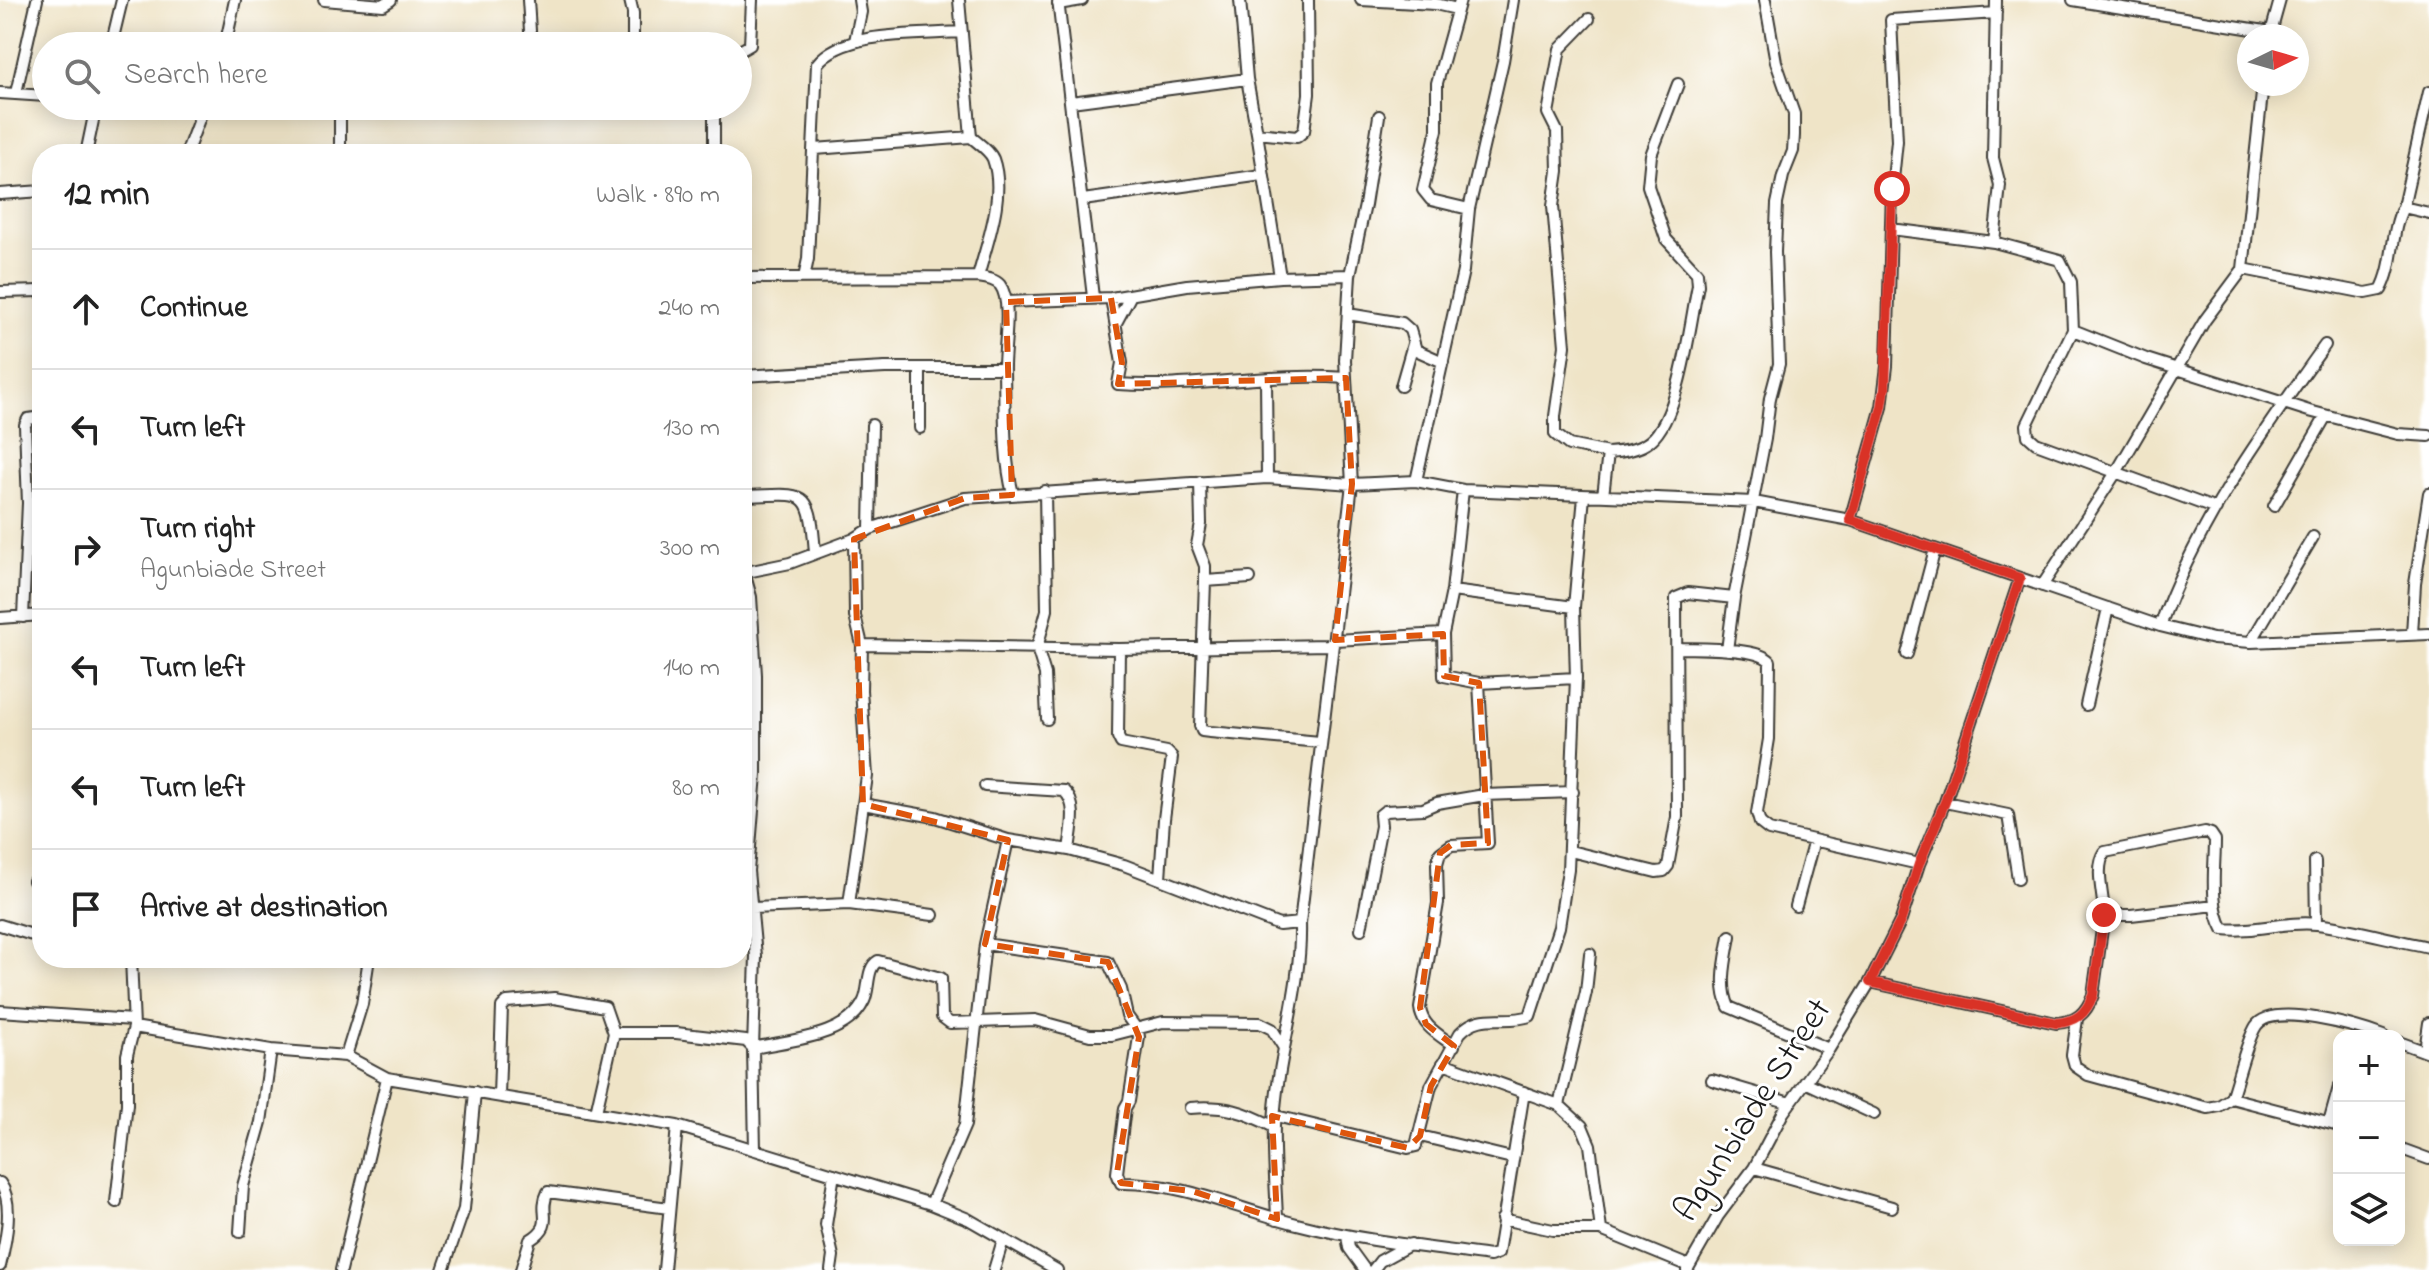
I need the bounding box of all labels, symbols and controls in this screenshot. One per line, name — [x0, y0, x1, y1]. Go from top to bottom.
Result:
north arrow — [2237, 24, 2309, 96]
search box — [32, 32, 752, 120]
icon: search — [60, 54, 104, 98]
text: Search here — [124, 54, 268, 98]
text: 12 min — [64, 171, 149, 221]
route start — [1874, 171, 1910, 207]
text: Walk · 890 m — [596, 177, 720, 215]
icon: ahead — [64, 287, 108, 331]
text: Continue — [140, 287, 248, 331]
text: 240 m — [658, 290, 720, 328]
icon: left — [64, 407, 108, 451]
text: Turn left — [140, 407, 245, 451]
text: 130 m — [663, 410, 720, 448]
text: Turn right — [140, 508, 255, 552]
icon: right — [64, 527, 108, 571]
text: 300 m — [660, 530, 720, 568]
text: Agunbiade Street — [140, 552, 326, 590]
icon: left — [64, 647, 108, 691]
text: Turn left — [140, 647, 245, 691]
text: 140 m — [663, 650, 720, 688]
icon: left — [64, 767, 108, 811]
text: Turn left — [140, 767, 245, 811]
text: 80 m — [672, 770, 720, 808]
icon: arrive — [64, 887, 108, 931]
text: Arrive at destination — [140, 887, 388, 931]
route end — [2086, 897, 2122, 933]
street label: Agunbiade Street — [1662, 989, 1846, 1233]
map controls — [2333, 1030, 2405, 1246]
button: + — [2333, 1030, 2405, 1102]
button: − — [2333, 1102, 2405, 1174]
button: layers — [2333, 1174, 2405, 1246]

